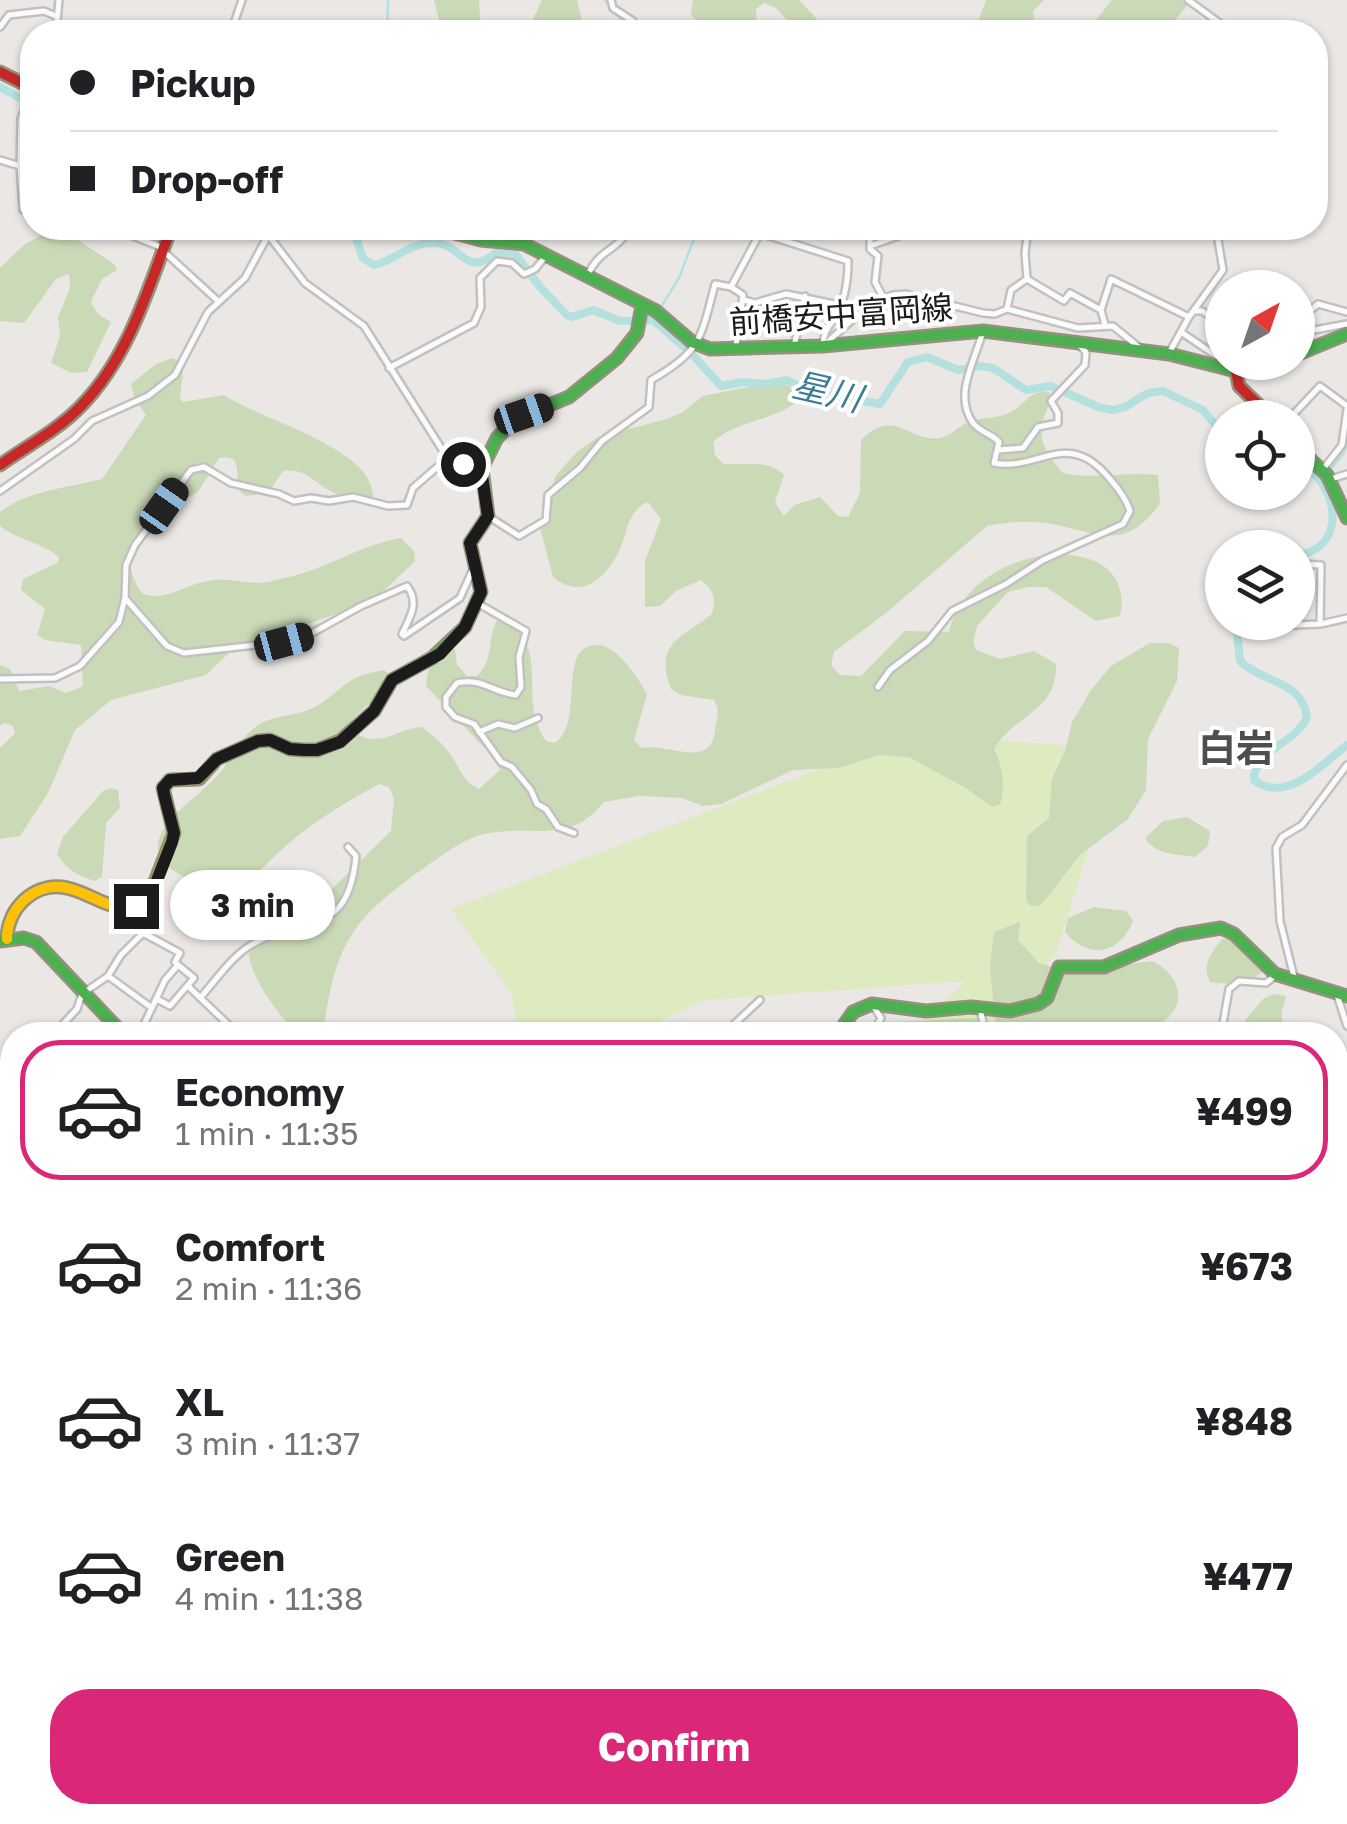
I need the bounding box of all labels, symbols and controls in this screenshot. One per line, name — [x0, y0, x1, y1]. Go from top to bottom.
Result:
text: Pickup — [130, 60, 256, 105]
text: Drop-off — [130, 156, 283, 201]
north arrow — [1205, 270, 1315, 380]
map controls — [1205, 270, 1315, 640]
street label: 前橋安中富岡線 — [728, 287, 954, 341]
water label: 星川 — [788, 363, 870, 420]
car — [491, 390, 557, 438]
button: locate — [1205, 400, 1315, 510]
route start — [441, 442, 486, 487]
car — [135, 473, 193, 539]
button: layers — [1205, 530, 1315, 640]
car — [251, 620, 317, 664]
district label: 白岩 — [1198, 725, 1274, 770]
callout: 3 min — [171, 871, 336, 941]
route end — [114, 884, 159, 929]
text: 3 min — [211, 886, 294, 924]
icon: car — [55, 1065, 145, 1155]
text: Economy — [175, 1069, 344, 1114]
text: ¥499 — [1196, 1088, 1293, 1133]
text: 1 min · 11:35 — [175, 1114, 359, 1152]
icon: car — [55, 1220, 145, 1310]
text: Comfort — [175, 1224, 325, 1269]
text: ¥673 — [1200, 1243, 1293, 1288]
text: 2 min · 11:36 — [175, 1269, 362, 1307]
icon: car — [55, 1375, 145, 1465]
text: XL — [175, 1379, 224, 1424]
text: ¥848 — [1196, 1398, 1293, 1443]
text: 3 min · 11:37 — [175, 1424, 360, 1462]
icon: car — [55, 1530, 145, 1620]
text: Green — [175, 1534, 285, 1579]
text: ¥477 — [1203, 1553, 1293, 1598]
text: 4 min · 11:38 — [175, 1579, 364, 1617]
button: Confirm — [50, 1689, 1298, 1804]

